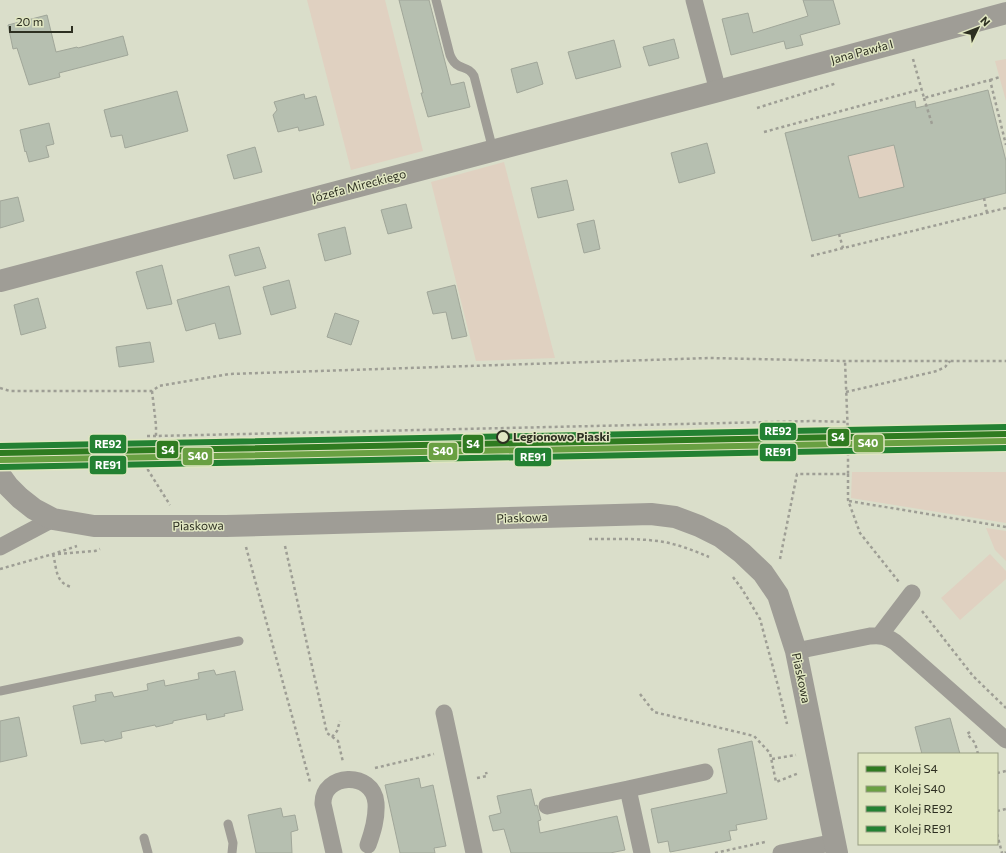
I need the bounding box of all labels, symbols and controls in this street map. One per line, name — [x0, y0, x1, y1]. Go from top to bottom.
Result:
scale bar — [10, 8, 72, 34]
north arrow — [958, 8, 998, 48]
text: N — [978, 13, 993, 28]
text: 20 m — [16, 14, 43, 28]
street label: Jana Pawła I — [829, 36, 895, 67]
street label: Józefa Mireckiego — [310, 166, 408, 205]
line badge: RE92 — [759, 422, 797, 441]
text: RE92 — [764, 424, 792, 437]
line badge: S4 — [827, 428, 850, 447]
place label: Legionowo Piaski — [513, 429, 610, 443]
marker: Legionowo Piaski — [496, 430, 510, 444]
text: S4 — [831, 430, 845, 443]
line badge: RE92 — [89, 434, 127, 454]
line badge: S4 — [462, 434, 484, 454]
line badge: S40 — [853, 434, 884, 453]
text: S40 — [858, 436, 878, 449]
text: RE92 — [94, 437, 122, 450]
text: S4 — [466, 437, 480, 450]
line badge: S4 — [156, 440, 179, 459]
line badge: S40 — [428, 442, 458, 461]
text: S4 — [161, 443, 175, 456]
line badge: RE91 — [759, 443, 797, 462]
text: S40 — [433, 444, 453, 457]
text: RE91 — [765, 445, 791, 458]
line badge: S40 — [182, 447, 213, 466]
line badge: RE91 — [514, 447, 552, 467]
text: S40 — [188, 449, 208, 462]
text: RE91 — [520, 450, 546, 463]
line badge: RE91 — [89, 455, 127, 475]
text: RE91 — [95, 458, 121, 471]
street label: Piaskowa — [496, 509, 548, 525]
street label: Piaskowa — [172, 518, 224, 532]
street label: Piaskowa — [790, 651, 814, 704]
legend — [858, 753, 998, 845]
text: Kolej S4 — [894, 761, 938, 775]
text: Kolej S40 — [894, 781, 946, 795]
text: Kolej RE92 — [894, 801, 953, 815]
text: Kolej RE91 — [894, 821, 951, 835]

